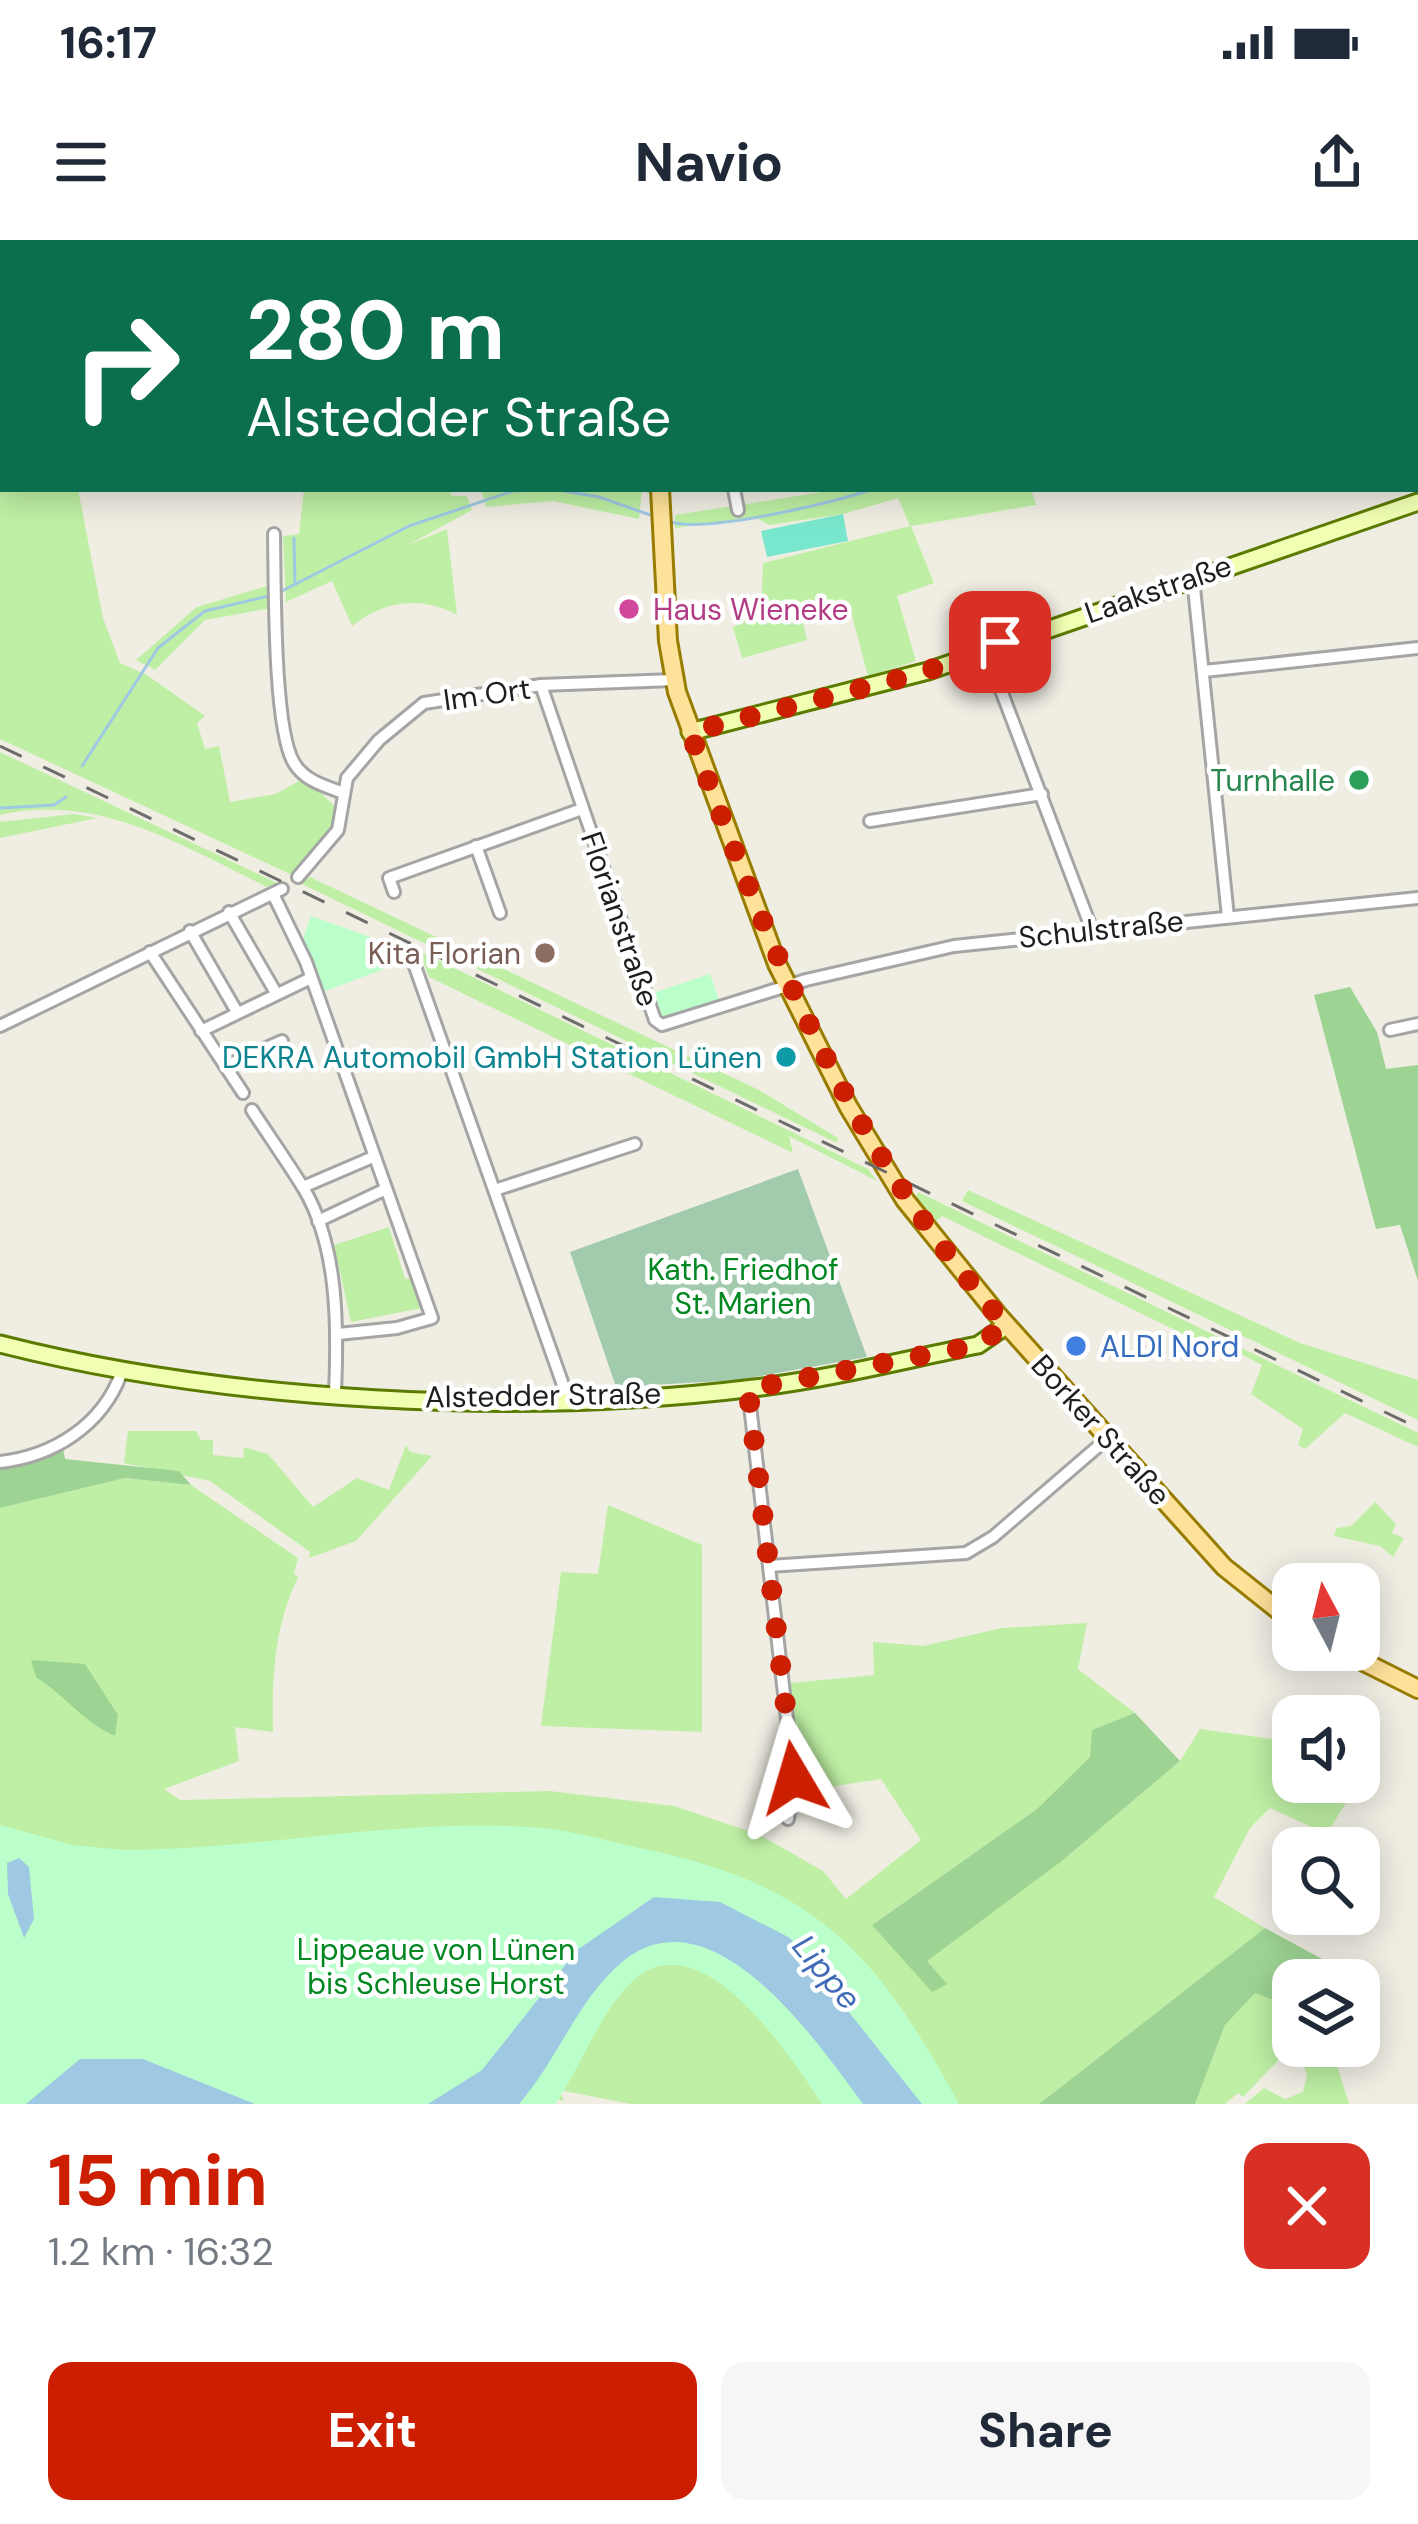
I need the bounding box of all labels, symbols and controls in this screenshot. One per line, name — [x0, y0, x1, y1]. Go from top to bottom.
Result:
text: 16:17 — [60, 13, 157, 72]
text: Navio — [635, 127, 783, 198]
icon: menu — [48, 129, 114, 195]
icon: share — [1304, 129, 1370, 195]
text: 280 m — [246, 276, 505, 385]
icon: right — [48, 288, 204, 444]
text: Alstedder Straße — [246, 382, 671, 453]
street label: Laakstraße — [1079, 546, 1237, 632]
place label: Haus Wieneke — [653, 590, 849, 629]
pin — [949, 591, 1051, 693]
marker: Haus Wieneke — [616, 596, 642, 622]
icon: arrive — [967, 609, 1033, 675]
street label: Im Ort — [441, 669, 533, 719]
place label: Turnhalle — [1210, 761, 1335, 800]
marker: Turnhalle — [1346, 767, 1372, 793]
street label: Florianstraße — [572, 826, 668, 1012]
street label: Schulstraße — [1017, 901, 1185, 957]
place label: Kita Florian — [368, 934, 521, 973]
marker: Kita Florian — [532, 940, 558, 966]
place label: DEKRA Automobil GmbH Station Lünen — [222, 1038, 762, 1077]
marker: DEKRA Automobil GmbH Station Lünen — [773, 1044, 799, 1070]
park label: Kath. Friedhof St. Marien — [647, 1250, 839, 1323]
place label: ALDI Nord — [1100, 1327, 1239, 1366]
marker: ALDI Nord — [1063, 1333, 1089, 1359]
street label: Borker Straße — [1023, 1346, 1179, 1514]
street label: Alstedder Straße — [425, 1373, 661, 1417]
north arrow — [1272, 1563, 1380, 1671]
map controls — [1272, 1563, 1380, 2067]
button: sound — [1272, 1695, 1380, 1803]
position arrow — [731, 1715, 857, 1841]
button: search — [1272, 1827, 1380, 1935]
water label: Lippe — [783, 1926, 871, 2018]
park label: Lippeaue von Lünen bis Schleuse Horst — [297, 1930, 575, 2003]
button: layers — [1272, 1959, 1380, 2067]
text: 15 min — [48, 2134, 268, 2227]
button: close — [1244, 2143, 1370, 2269]
text: 1.2 km · 16:32 — [48, 2226, 274, 2277]
button: Exit — [48, 2362, 697, 2500]
button: Share — [721, 2362, 1370, 2500]

